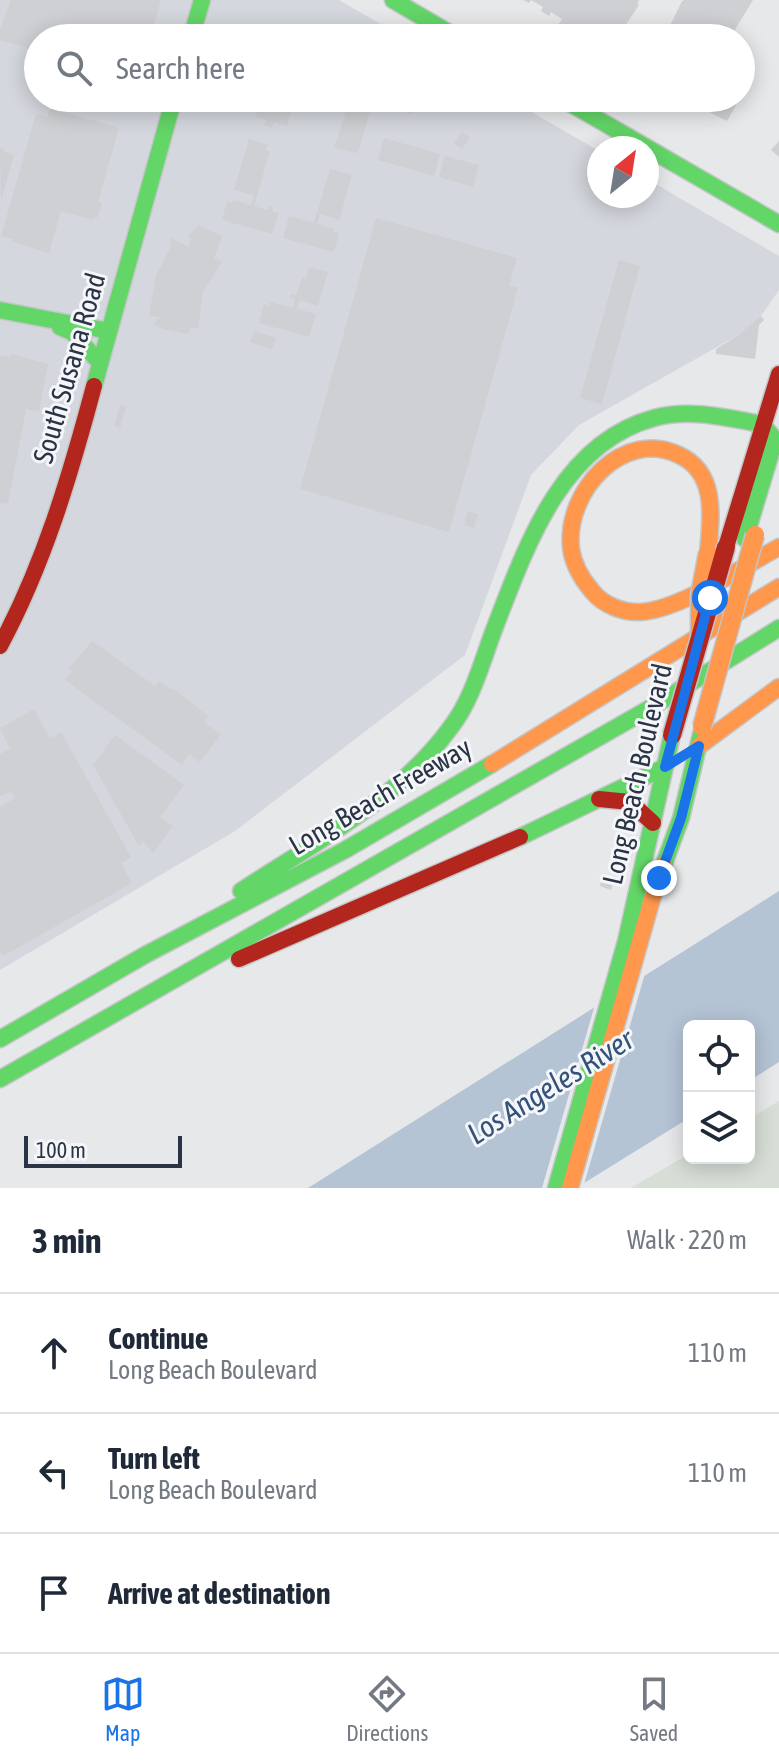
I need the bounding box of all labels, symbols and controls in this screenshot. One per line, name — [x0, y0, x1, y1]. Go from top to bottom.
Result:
search box — [24, 24, 755, 112]
icon: search — [52, 46, 96, 90]
text: Search here — [116, 51, 245, 85]
north arrow — [587, 136, 659, 208]
street label: South Susana Road — [27, 269, 111, 467]
route start — [692, 580, 728, 616]
street label: Long Beach Boulevard — [596, 661, 678, 887]
street label: Long Beach Freeway — [283, 731, 477, 861]
route end — [641, 860, 677, 896]
map controls — [683, 1020, 755, 1164]
button: locate — [683, 1020, 755, 1092]
water label: Los Angeles River — [461, 1021, 640, 1151]
button: layers — [683, 1092, 755, 1164]
scale bar — [24, 1132, 182, 1168]
text: 100 m — [36, 1137, 86, 1163]
text: 3 min — [32, 1221, 101, 1260]
text: Walk · 220 m — [627, 1225, 747, 1255]
text: Continue — [108, 1321, 208, 1355]
icon: ahead — [32, 1331, 76, 1375]
text: 110 m — [688, 1338, 747, 1368]
text: Long Beach Boulevard — [108, 1355, 317, 1385]
text: Turn left — [108, 1441, 200, 1475]
icon: left — [32, 1451, 76, 1495]
text: 110 m — [688, 1458, 747, 1488]
text: Long Beach Boulevard — [108, 1475, 317, 1505]
icon: arrive — [32, 1571, 76, 1615]
text: Arrive at destination — [108, 1576, 330, 1610]
tab: Map — [101, 1672, 145, 1746]
tab: Directions — [346, 1672, 428, 1746]
tab: Saved — [630, 1672, 678, 1746]

